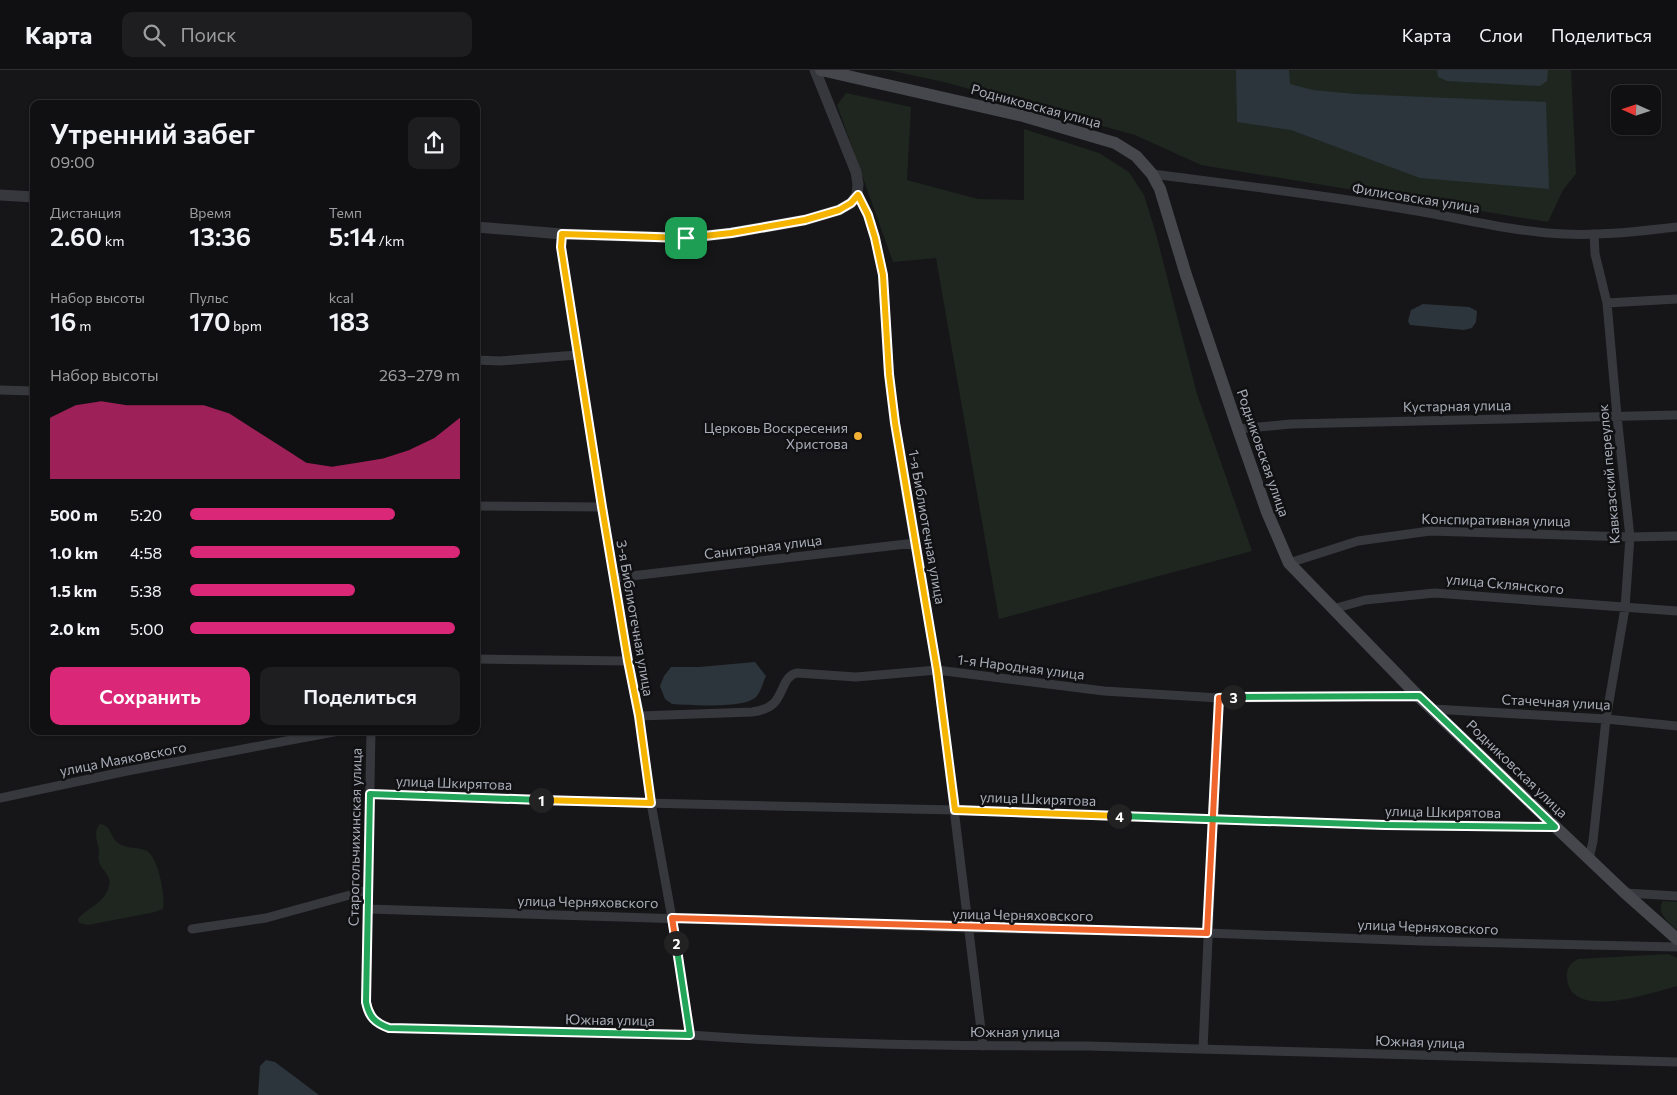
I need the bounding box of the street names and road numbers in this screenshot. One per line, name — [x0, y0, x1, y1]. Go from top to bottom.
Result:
street label: Родниковская улица — [969, 80, 1103, 131]
street label: Филисовская улица — [1351, 179, 1481, 216]
street label: Родниковская улица — [1234, 387, 1293, 519]
street label: Кустарная улица — [1403, 396, 1511, 415]
street label: Кавказский переулок — [1594, 403, 1623, 545]
street label: 1-я Библиотечная улица — [906, 448, 949, 605]
street label: Конспиративная улица — [1421, 510, 1571, 529]
street label: Санитарная улица — [703, 531, 823, 562]
street label: 3-я Библиотечная улица — [613, 538, 658, 697]
street label: улица Склянского — [1445, 570, 1565, 597]
street label: 1-я Народная улица — [957, 650, 1086, 683]
street label: Стачечная улица — [1501, 690, 1611, 713]
street label: Родниковская улица — [1463, 716, 1571, 821]
street label: улица Маяковского — [58, 738, 188, 779]
street label: Старогольчихинская улица — [344, 748, 365, 926]
street label: улица Шкирятова — [396, 772, 512, 793]
street label: улица Шкирятова — [980, 788, 1096, 809]
street label: улица Шкирятова — [1385, 802, 1501, 821]
street label: улица Черняховского — [517, 892, 659, 911]
street label: улица Черняховского — [952, 905, 1094, 924]
street label: улица Черняховского — [1357, 916, 1499, 937]
street label: Южная улица — [565, 1010, 655, 1029]
street label: Южная улица — [970, 1023, 1060, 1040]
street label: Южная улица — [1375, 1031, 1465, 1052]

